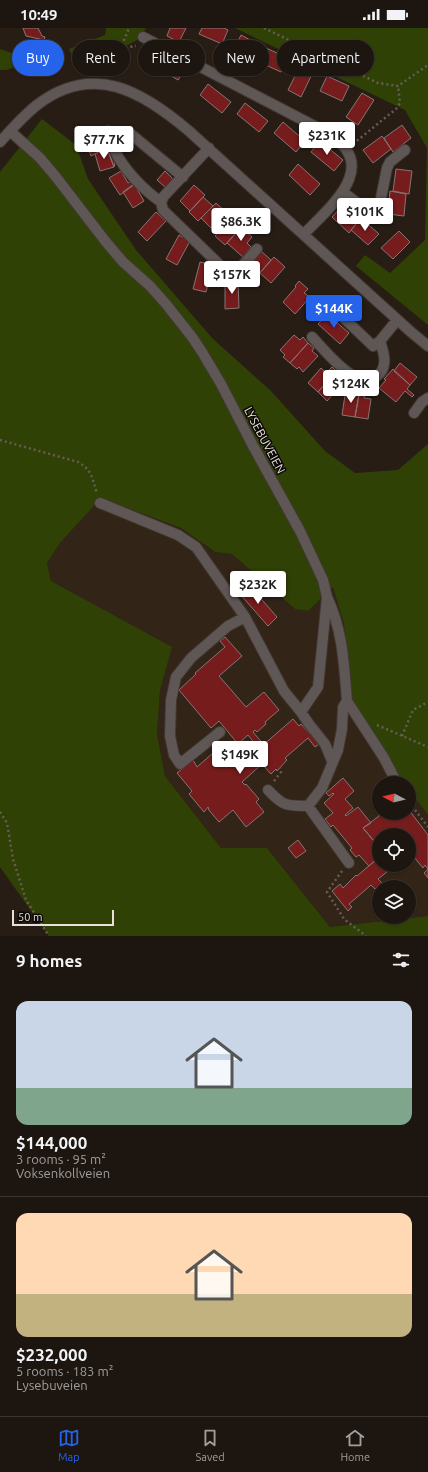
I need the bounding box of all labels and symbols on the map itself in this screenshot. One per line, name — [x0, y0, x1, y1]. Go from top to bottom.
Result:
pin: $231K — [299, 122, 355, 156]
pin: $77.7K — [71, 126, 137, 160]
pin: $101K — [337, 198, 393, 232]
pin: $86.3K — [208, 208, 274, 242]
pin: $157K — [204, 261, 260, 295]
pin: $144K — [306, 295, 362, 329]
pin: $124K — [323, 370, 379, 404]
street label: LYSEBUVEIEN — [242, 405, 288, 475]
pin: $232K — [230, 571, 286, 605]
pin: $149K — [212, 741, 268, 775]
north arrow — [372, 776, 416, 820]
scale bar — [12, 908, 114, 927]

